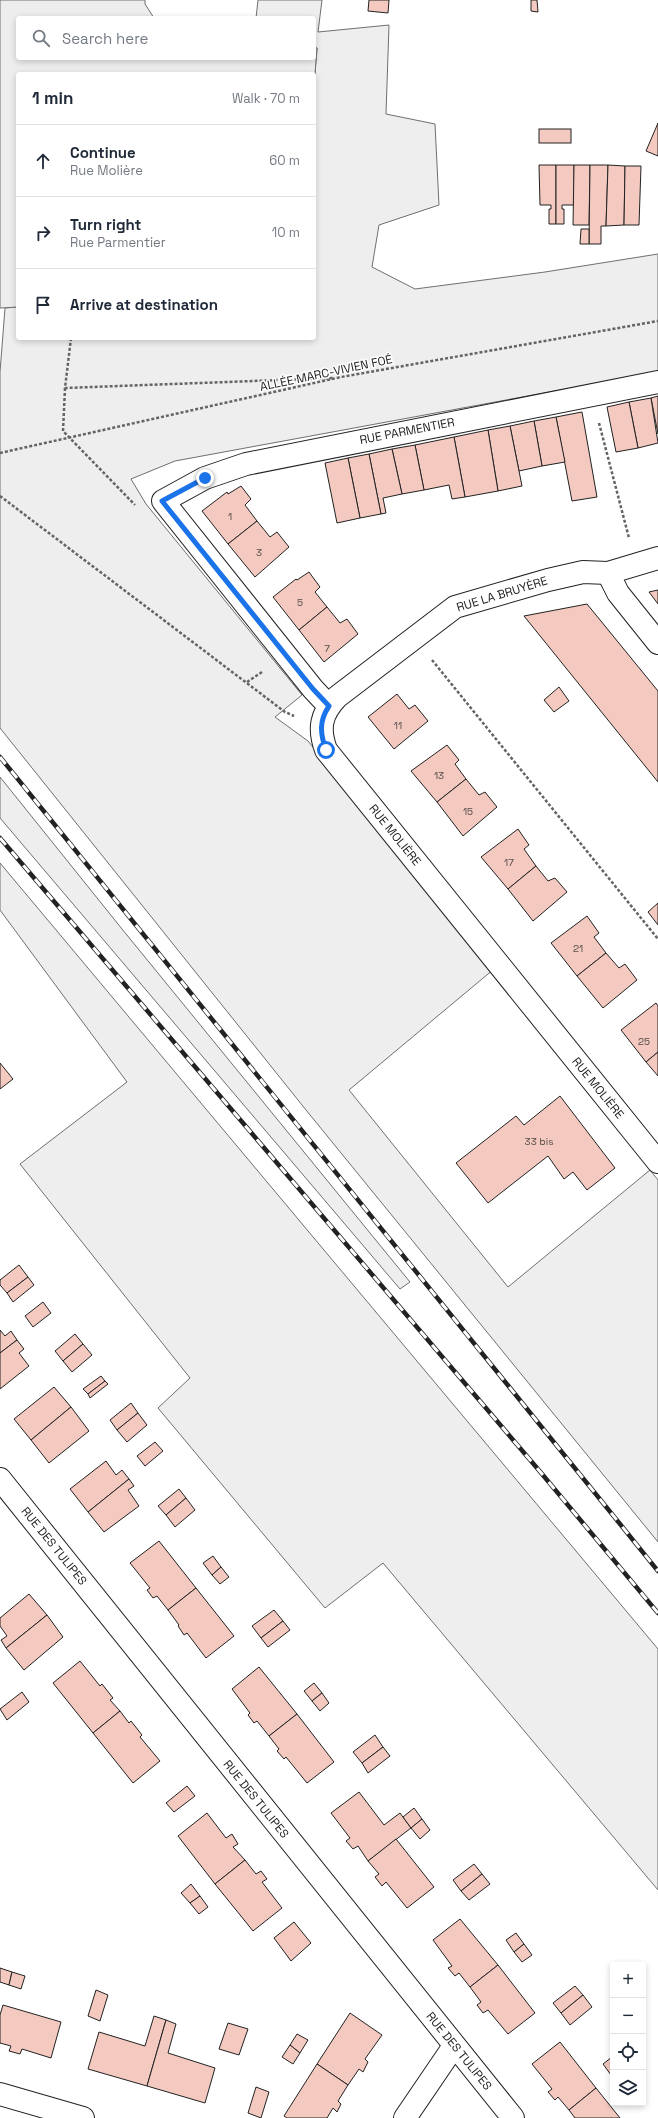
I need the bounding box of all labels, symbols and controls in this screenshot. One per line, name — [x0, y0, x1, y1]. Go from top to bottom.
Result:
search box — [16, 16, 316, 60]
icon: search — [30, 27, 52, 49]
text: Search here — [62, 29, 148, 48]
text: 1 min — [32, 87, 74, 109]
text: Walk · 70 m — [232, 90, 300, 107]
text: Continue — [70, 143, 136, 162]
icon: ahead — [32, 150, 54, 172]
text: 60 m — [269, 152, 300, 169]
text: Rue Molière — [70, 162, 143, 179]
text: Turn right — [70, 215, 141, 234]
icon: right — [32, 222, 54, 244]
text: 10 m — [272, 224, 300, 241]
text: Rue Parmentier — [70, 234, 166, 251]
icon: arrive — [32, 294, 54, 316]
text: Arrive at destination — [70, 295, 218, 314]
street label: ALLÉE MARC-VIVIEN FOÉ — [258, 351, 394, 395]
street label: RUE PARMENTIER — [358, 414, 456, 448]
route end — [196, 469, 214, 487]
house number: 1 — [228, 510, 232, 523]
house number: 3 — [256, 546, 262, 559]
street label: RUE LA BRUYÈRE — [455, 572, 550, 615]
house number: 5 — [297, 596, 303, 609]
house number: 7 — [324, 642, 330, 655]
house number: 11 — [394, 719, 402, 732]
route start — [317, 741, 335, 759]
house number: 13 — [434, 769, 444, 782]
street label: RUE MOLIÈRE — [365, 801, 425, 869]
house number: 15 — [463, 805, 473, 818]
house number: 17 — [504, 856, 514, 869]
house number: 21 — [573, 942, 583, 955]
house number: 25 — [638, 1035, 650, 1048]
street label: RUE MOLIÈRE — [568, 1054, 628, 1122]
house number: 33 bis — [525, 1135, 553, 1148]
street label: RUE DES TULIPES — [18, 1504, 90, 1588]
street label: RUE DES TULIPES — [220, 1757, 292, 1841]
map controls — [610, 1962, 646, 2106]
button: + — [610, 1962, 646, 1998]
button: − — [610, 1998, 646, 2034]
street label: RUE DES TULIPES — [423, 2009, 495, 2093]
button: locate — [610, 2034, 646, 2070]
button: layers — [610, 2070, 646, 2106]

